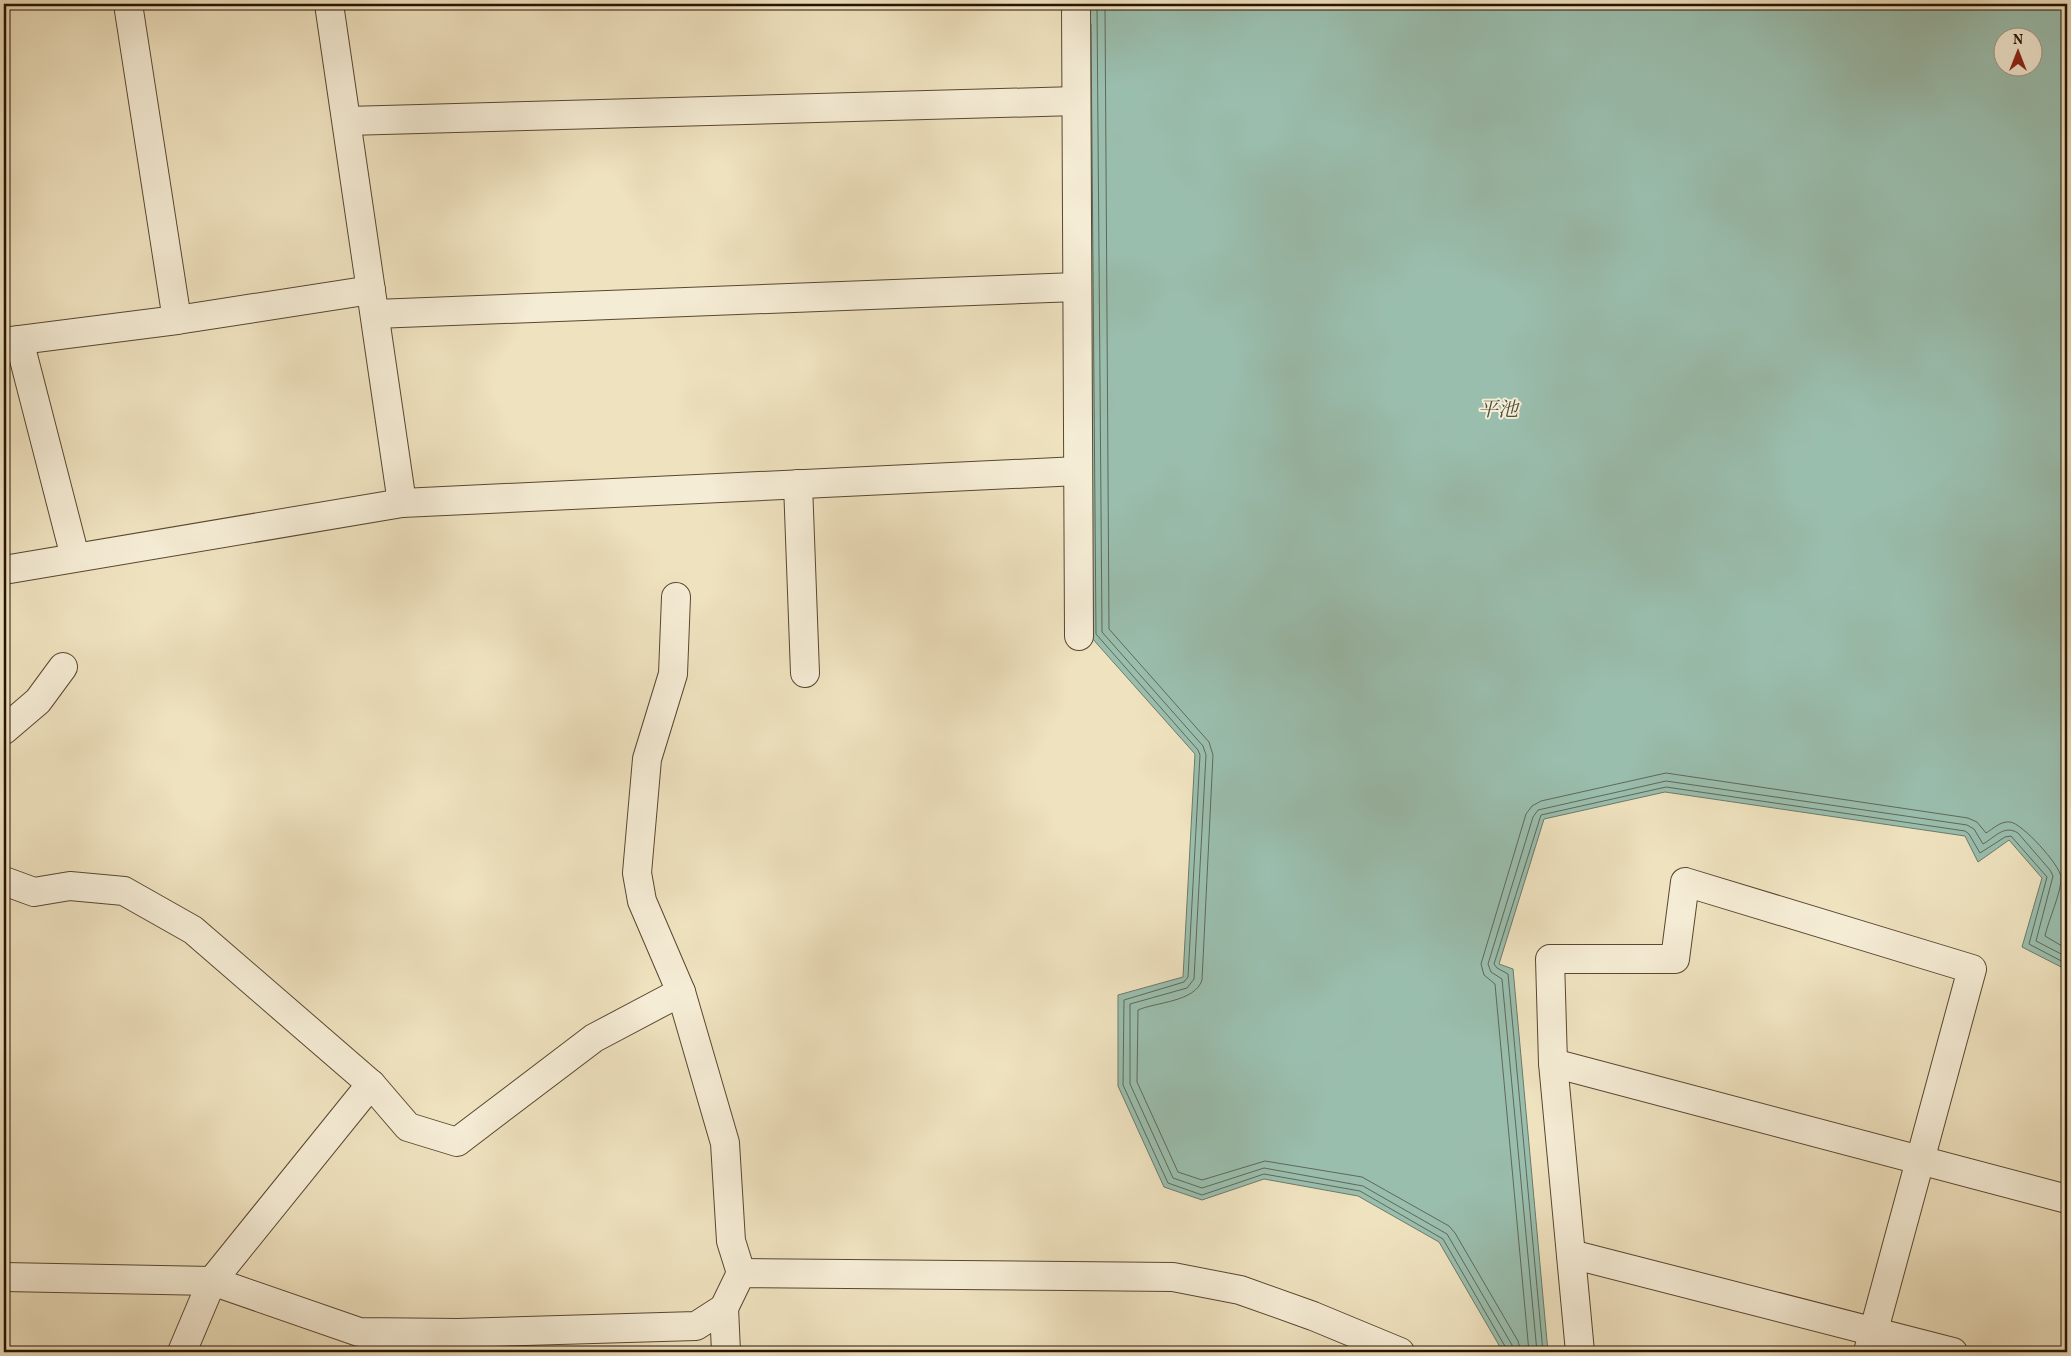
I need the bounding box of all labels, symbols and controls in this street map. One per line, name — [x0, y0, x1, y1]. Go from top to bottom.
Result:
north arrow — [1994, 28, 2044, 78]
text: N — [2013, 31, 2023, 50]
water label: 平池 — [1478, 397, 1520, 425]

